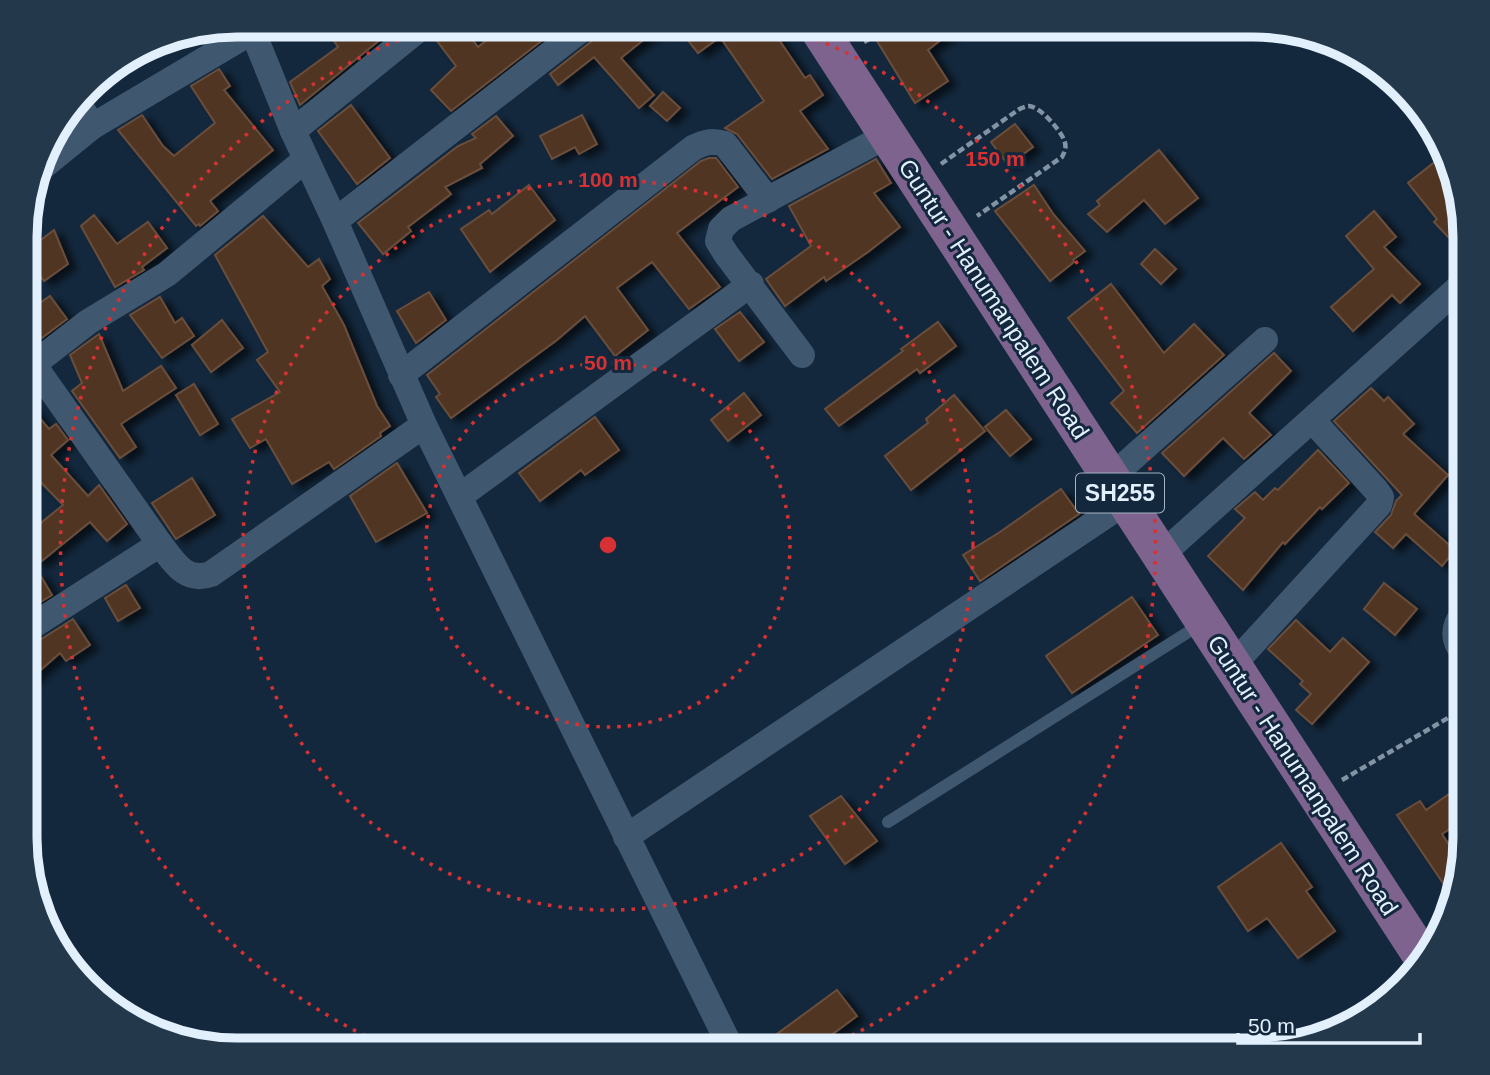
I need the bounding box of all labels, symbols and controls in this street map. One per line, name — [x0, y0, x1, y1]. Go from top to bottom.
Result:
text: 150 m — [965, 147, 1025, 170]
street label: Guntur - Hanumanpalem Road — [893, 154, 1095, 444]
text: 100 m — [578, 168, 638, 191]
text: 50 m — [584, 351, 632, 374]
road number: SH255 — [1076, 474, 1164, 512]
centre of rings — [596, 533, 620, 557]
street label: Guntur - Hanumanpalem Road — [1202, 630, 1404, 920]
scale bar — [1238, 1002, 1420, 1046]
text: 50 m — [1248, 1014, 1295, 1037]

